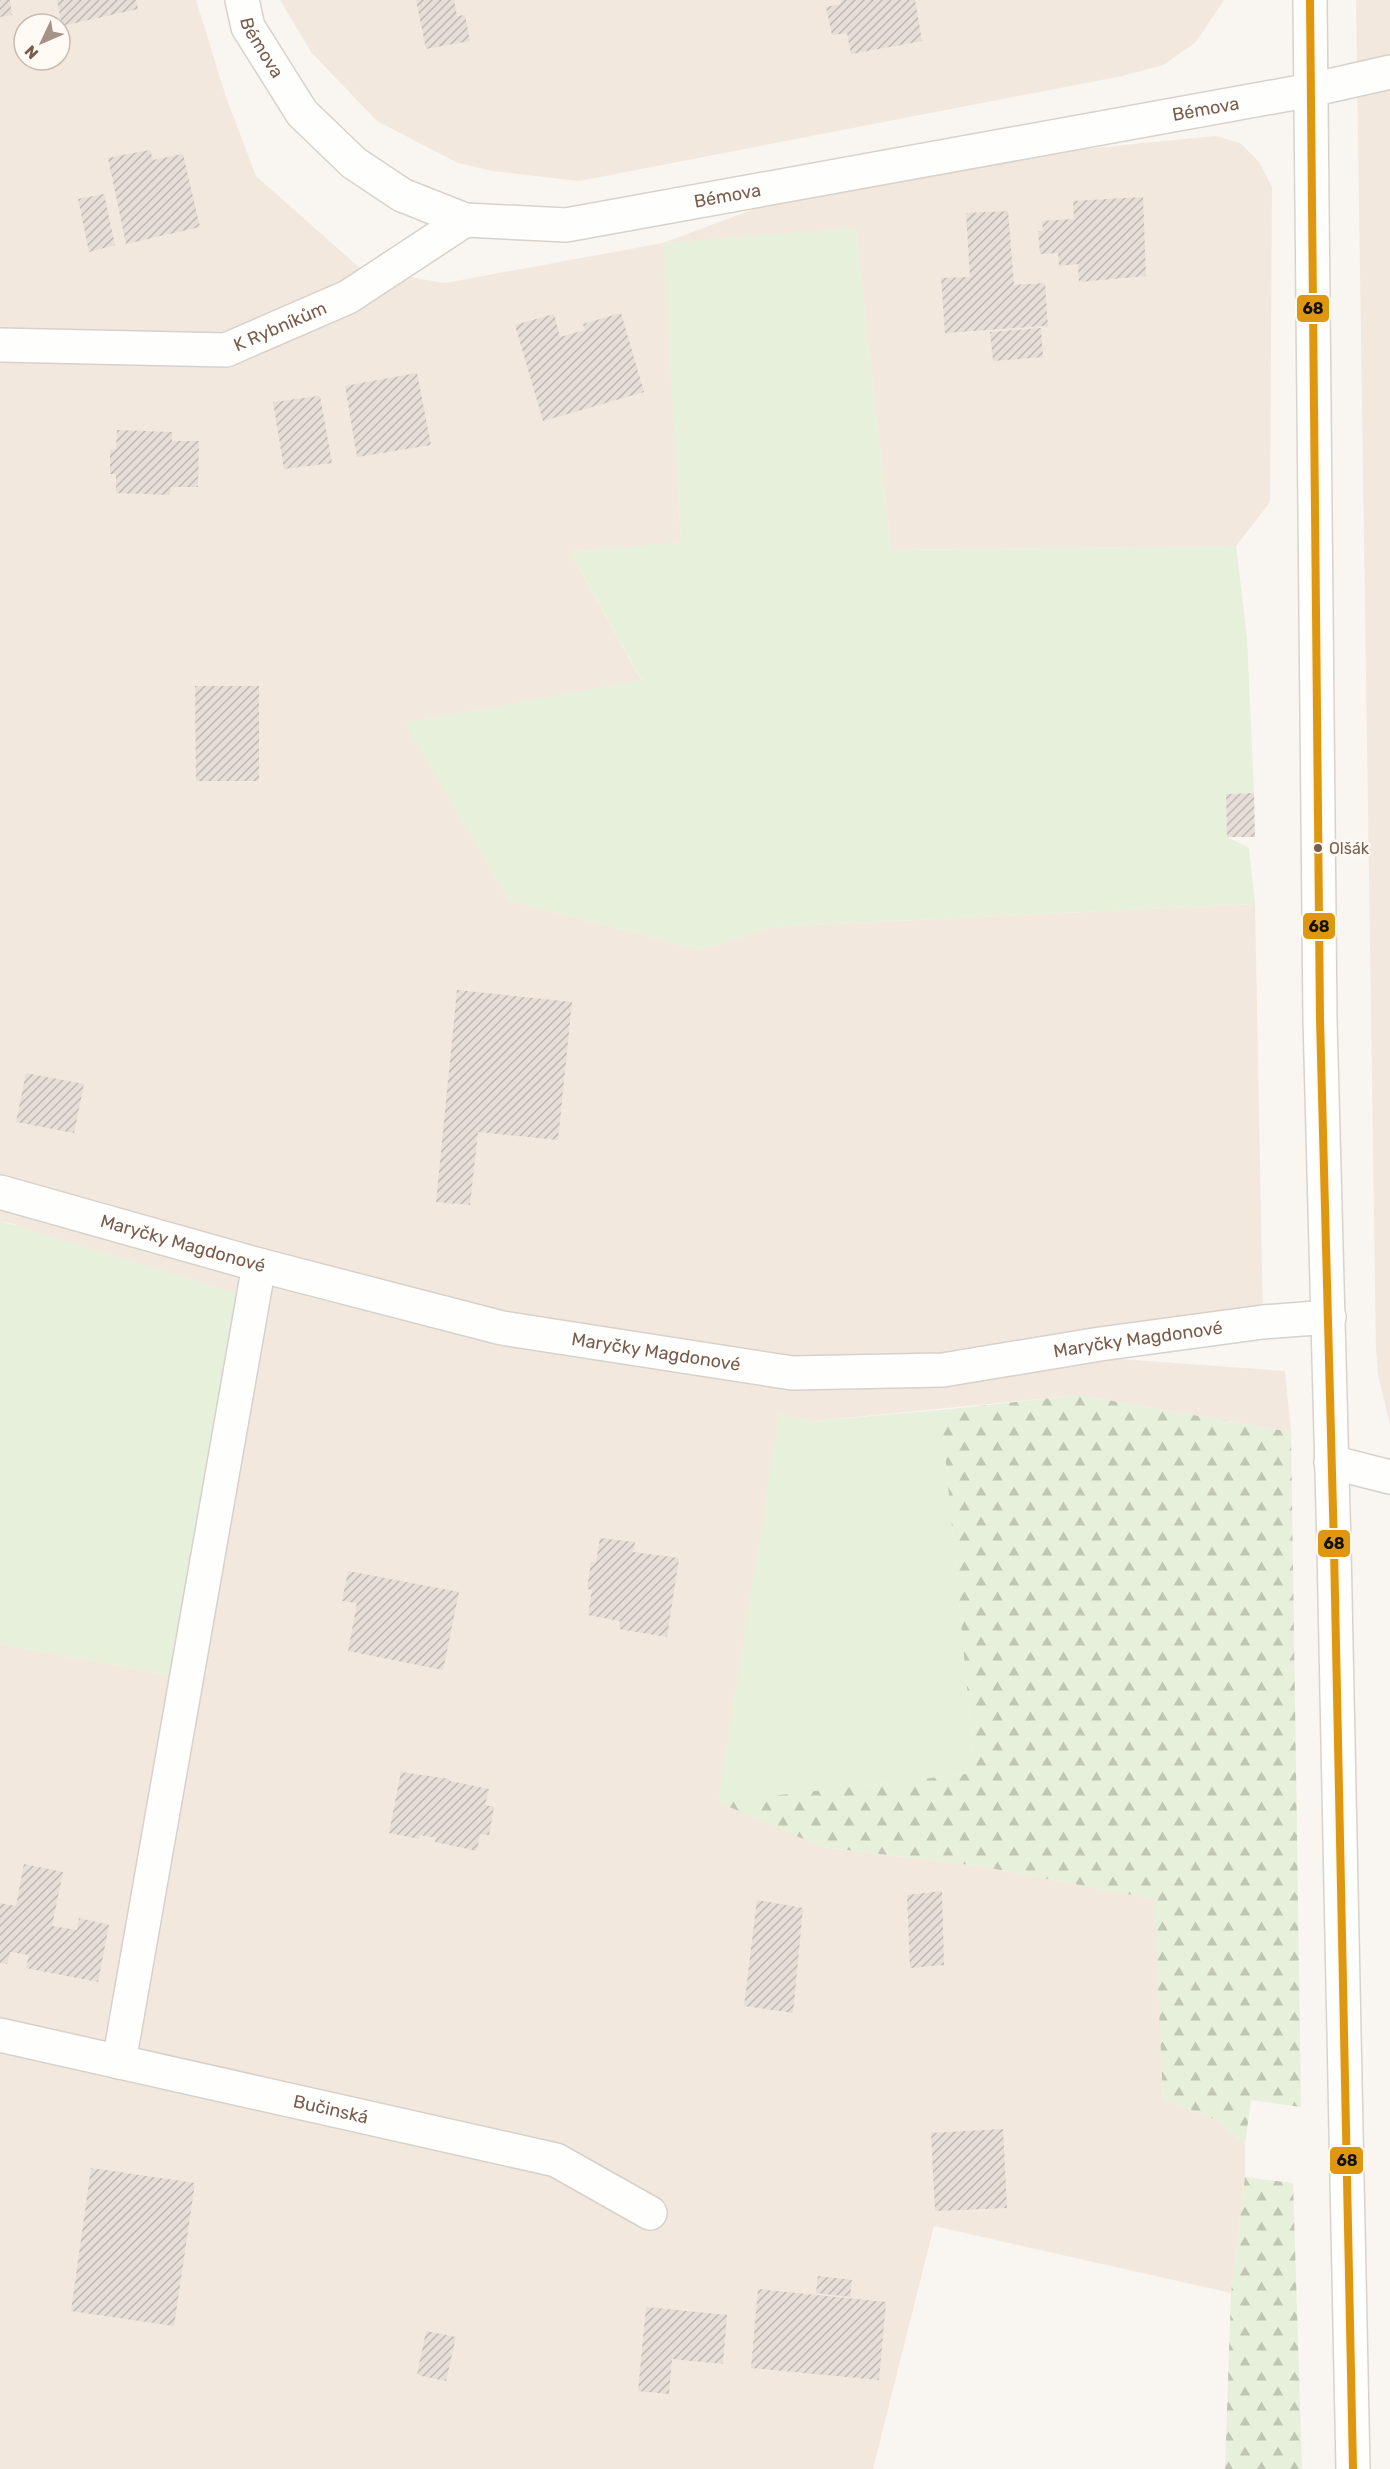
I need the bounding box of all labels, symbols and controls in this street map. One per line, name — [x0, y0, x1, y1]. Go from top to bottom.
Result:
north arrow — [12, 12, 72, 72]
street label: Bémova — [235, 15, 288, 82]
text: N — [21, 41, 42, 63]
street label: Bémova — [1170, 92, 1241, 126]
street label: Bémova — [692, 179, 763, 213]
line badge: 68 — [1296, 294, 1330, 323]
street label: K Rybníkům — [230, 297, 330, 356]
text: 68 — [1302, 299, 1324, 318]
place label: Olšák — [1329, 839, 1370, 858]
marker: Olšák — [1312, 842, 1324, 854]
line badge: 68 — [1302, 912, 1336, 940]
text: 68 — [1308, 917, 1330, 936]
street label: Maryčky Magdonové — [98, 1210, 268, 1277]
street label: Maryčky Magdonové — [1052, 1317, 1224, 1363]
street label: Maryčky Magdonové — [570, 1328, 742, 1376]
line badge: 68 — [1317, 1529, 1351, 1558]
text: 68 — [1323, 1534, 1345, 1553]
street label: Bučinská — [291, 2090, 370, 2128]
line badge: 68 — [1329, 2146, 1364, 2175]
text: 68 — [1336, 2151, 1358, 2170]

